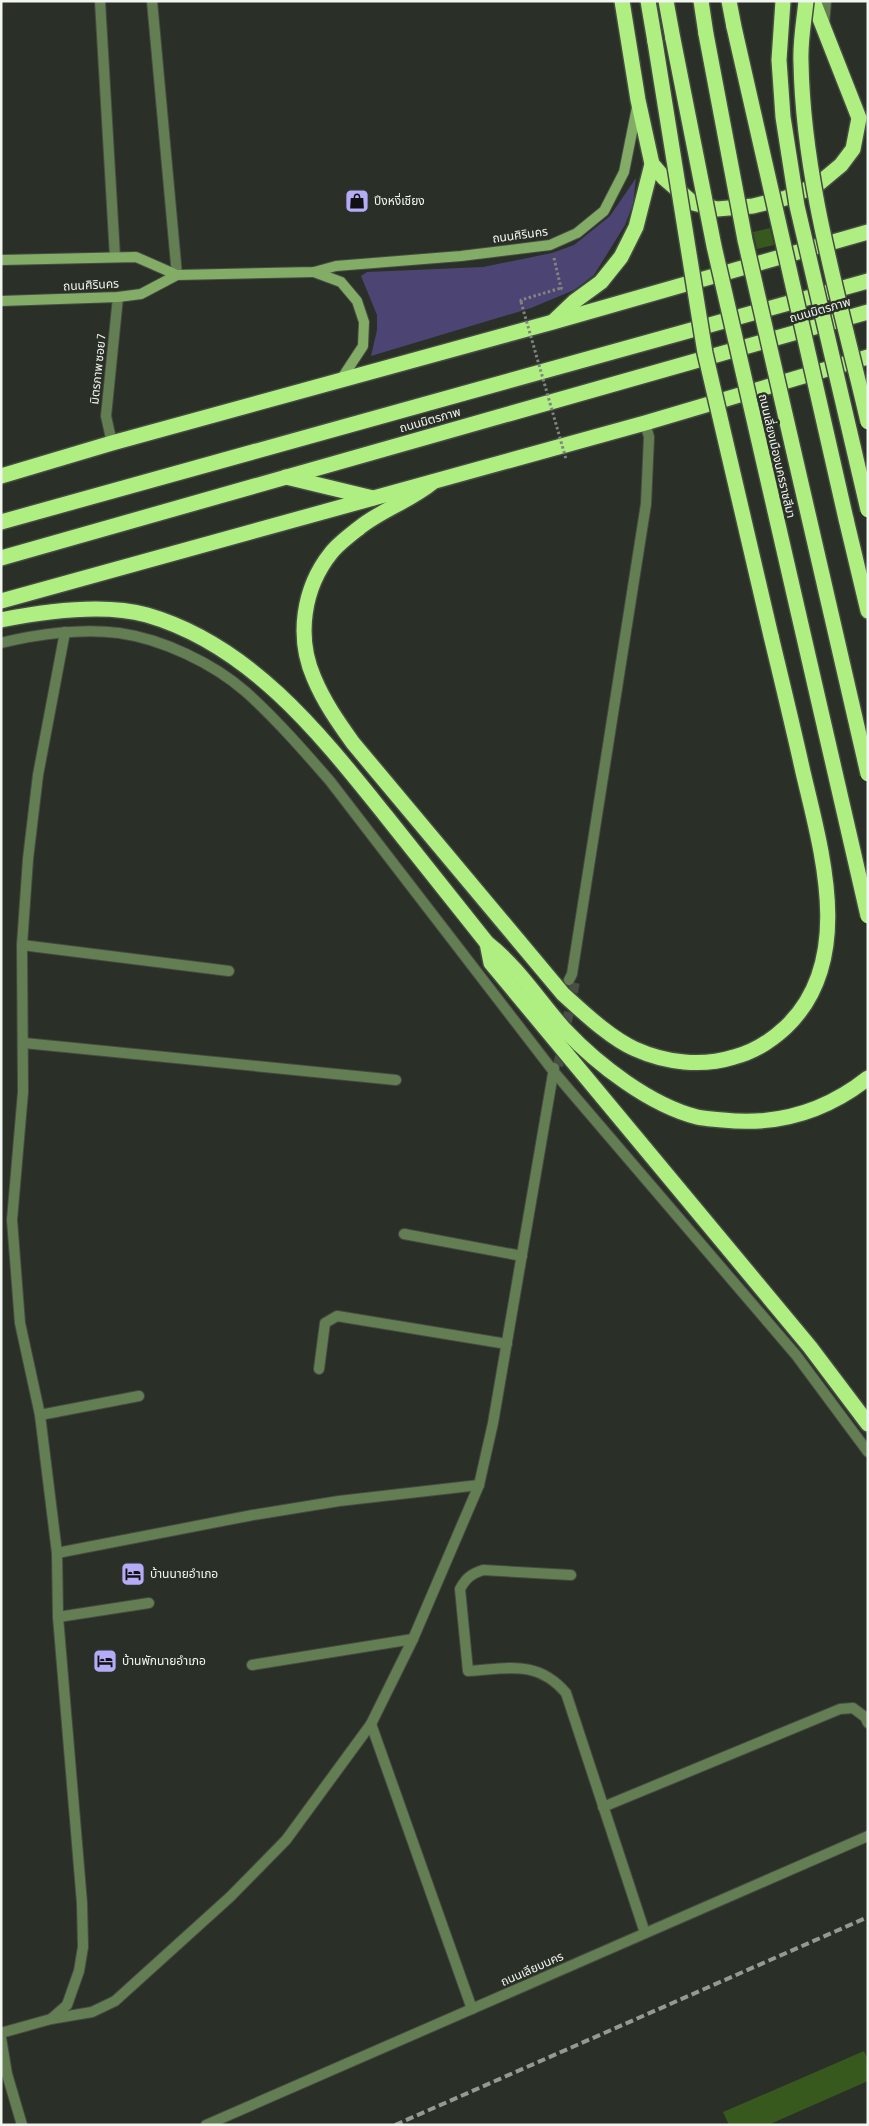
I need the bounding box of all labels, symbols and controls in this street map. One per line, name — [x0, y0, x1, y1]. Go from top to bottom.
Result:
shop icon: ปึงหงี่เชียง — [344, 188, 370, 214]
place label: ปึงหงี่เชียง — [374, 192, 425, 208]
street label: ถนนศิรินคร — [491, 224, 549, 246]
street label: ถนนศิรินคร — [63, 277, 119, 293]
street label: ถนนมิตรภาพ — [788, 295, 852, 325]
street label: มิตรภาพ ซอย 7 — [87, 333, 109, 405]
street label: ถนนเลี่ยงเมืองนครราชสีมา — [756, 392, 800, 519]
street label: ถนนมิตรภาพ — [398, 405, 462, 435]
hotel icon: บ้านนายอำเภอ — [120, 1561, 146, 1587]
place label: บ้านนายอำเภอ — [150, 1567, 218, 1581]
hotel icon: บ้านพักนายอำเภอ — [92, 1648, 118, 1674]
place label: บ้านพักนายอำเภอ — [122, 1654, 206, 1668]
street label: ถนนเลียบนคร — [498, 1949, 566, 1989]

